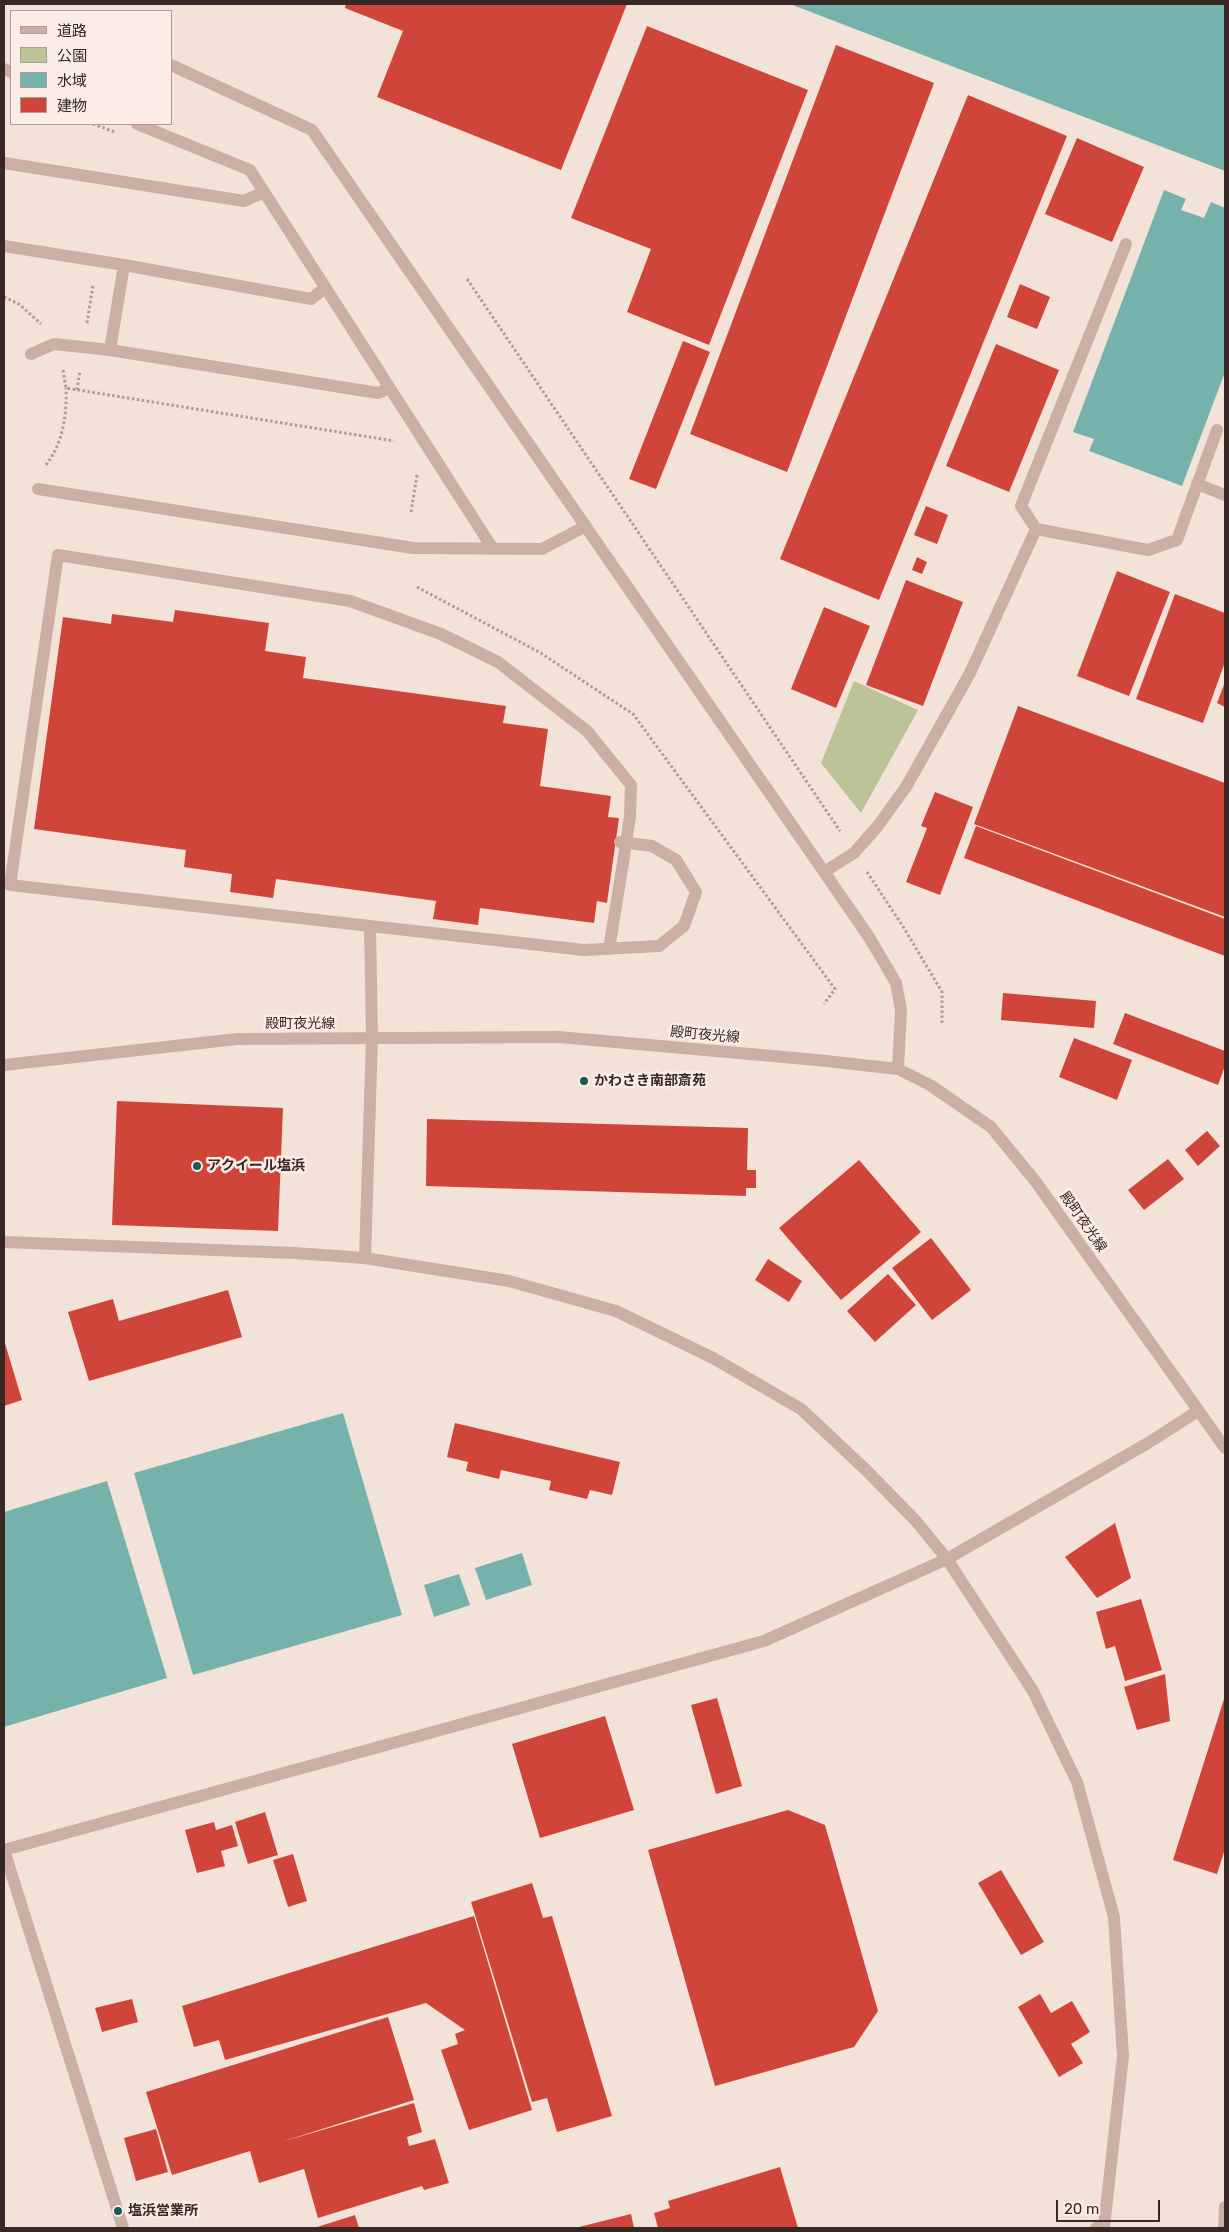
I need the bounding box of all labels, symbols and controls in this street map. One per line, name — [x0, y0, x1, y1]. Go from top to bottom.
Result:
legend — [10, 10, 172, 125]
text: 道路 — [57, 22, 87, 40]
text: 公園 — [57, 47, 87, 65]
text: 水域 — [57, 72, 87, 90]
text: 建物 — [57, 97, 87, 115]
street label: 殿町夜光線 — [265, 1016, 335, 1032]
street label: 殿町夜光線 — [669, 1024, 741, 1046]
place label: かわさき南部斎苑 — [594, 1073, 706, 1089]
marker: かわさき南部斎苑 — [578, 1075, 590, 1087]
place label: アクイール塩浜 — [207, 1158, 305, 1174]
marker: アクイール塩浜 — [191, 1160, 203, 1172]
street label: 殿町夜光線 — [1056, 1189, 1110, 1255]
scale bar — [1059, 2190, 1163, 2222]
text: 20 m — [1064, 2200, 1099, 2218]
place label: 塩浜営業所 — [128, 2203, 198, 2219]
marker: 塩浜営業所 — [112, 2205, 124, 2217]

